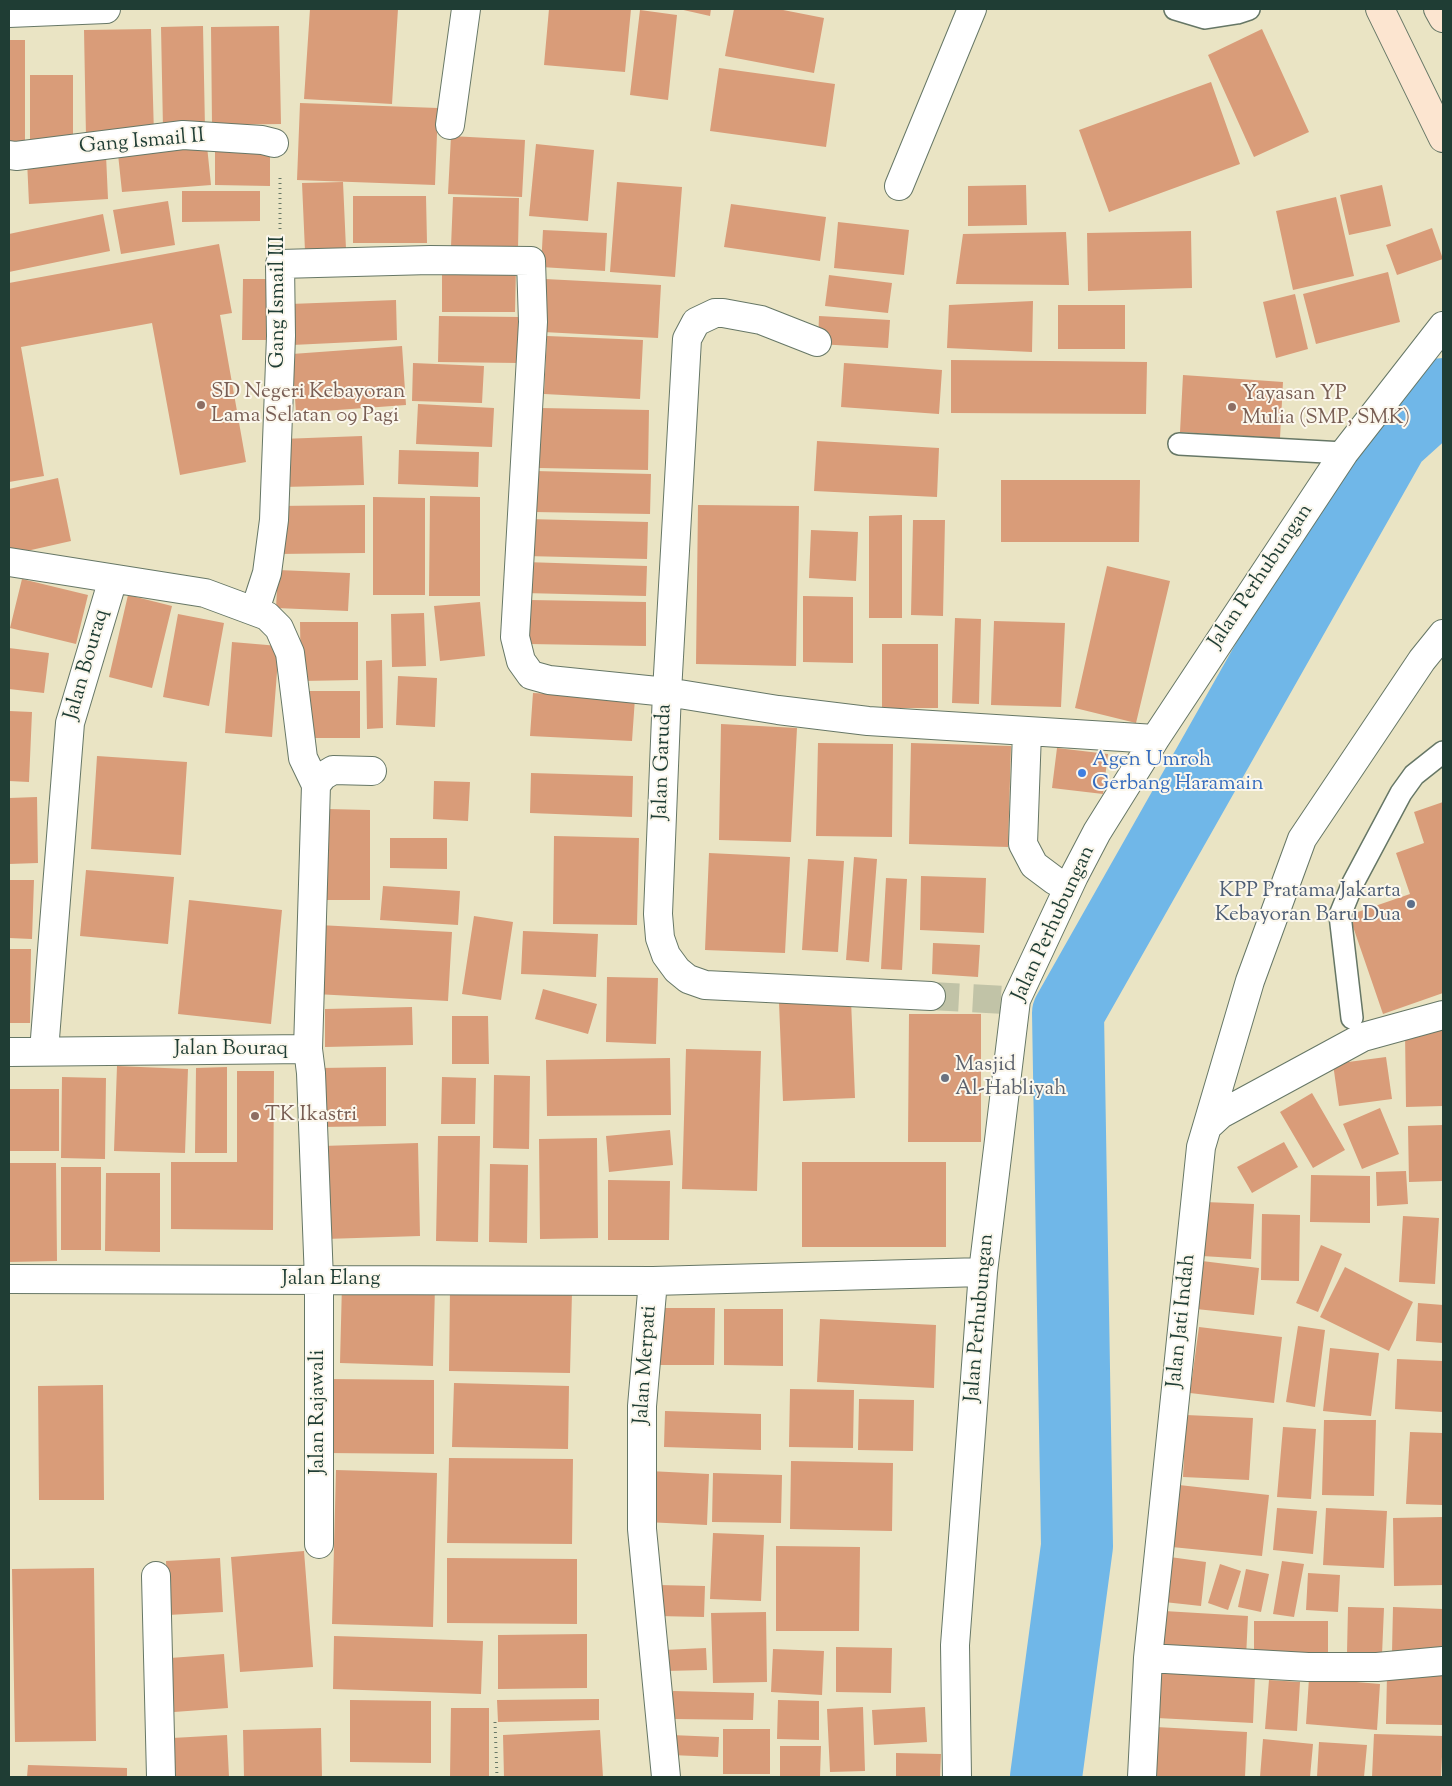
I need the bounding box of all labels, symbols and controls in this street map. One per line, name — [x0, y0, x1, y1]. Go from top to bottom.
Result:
street label: Gang Ismail II — [78, 125, 206, 161]
street label: Gang Ismail III — [266, 236, 292, 368]
place label: SD Negeri Kebayoran Lama Selatan 09 Pagi — [211, 380, 405, 430]
place label: Yayasan YP Mulia (SMP, SMK) — [1242, 382, 1410, 432]
marker: SD Negeri Kebayoran Lama Selatan 09 Pagi — [195, 399, 207, 411]
marker: Yayasan YP Mulia (SMP, SMK) — [1226, 401, 1238, 413]
street label: Jalan Perhubungan — [1204, 500, 1320, 654]
street label: Jalan Bouraq — [60, 607, 116, 723]
street label: Jalan Garuda — [649, 703, 679, 821]
place label: Agen Umroh Gerbang Haramain — [1092, 748, 1264, 798]
marker: Agen Umroh Gerbang Haramain — [1076, 767, 1088, 779]
street label: Jalan Perhubungan — [1008, 842, 1102, 1006]
place label: KPP Pratama Jakarta Kebayoran Baru Dua — [1215, 879, 1401, 929]
marker: KPP Pratama Jakarta Kebayoran Baru Dua — [1405, 898, 1417, 910]
street label: Jalan Bouraq — [174, 1037, 288, 1063]
place label: Masjid Al-Habliyah — [955, 1053, 1066, 1103]
marker: Masjid Al-Habliyah — [939, 1072, 951, 1084]
place label: TK Ikastri — [265, 1103, 357, 1129]
marker: TK Ikastri — [249, 1110, 261, 1122]
street label: Jalan Perhubungan — [961, 1233, 1001, 1403]
street label: Jalan Jati Indah — [1163, 1253, 1203, 1389]
street label: Jalan Elang — [282, 1267, 380, 1293]
street label: Jalan Merpati — [630, 1305, 664, 1425]
street label: Jalan Rajawali — [306, 1349, 332, 1475]

